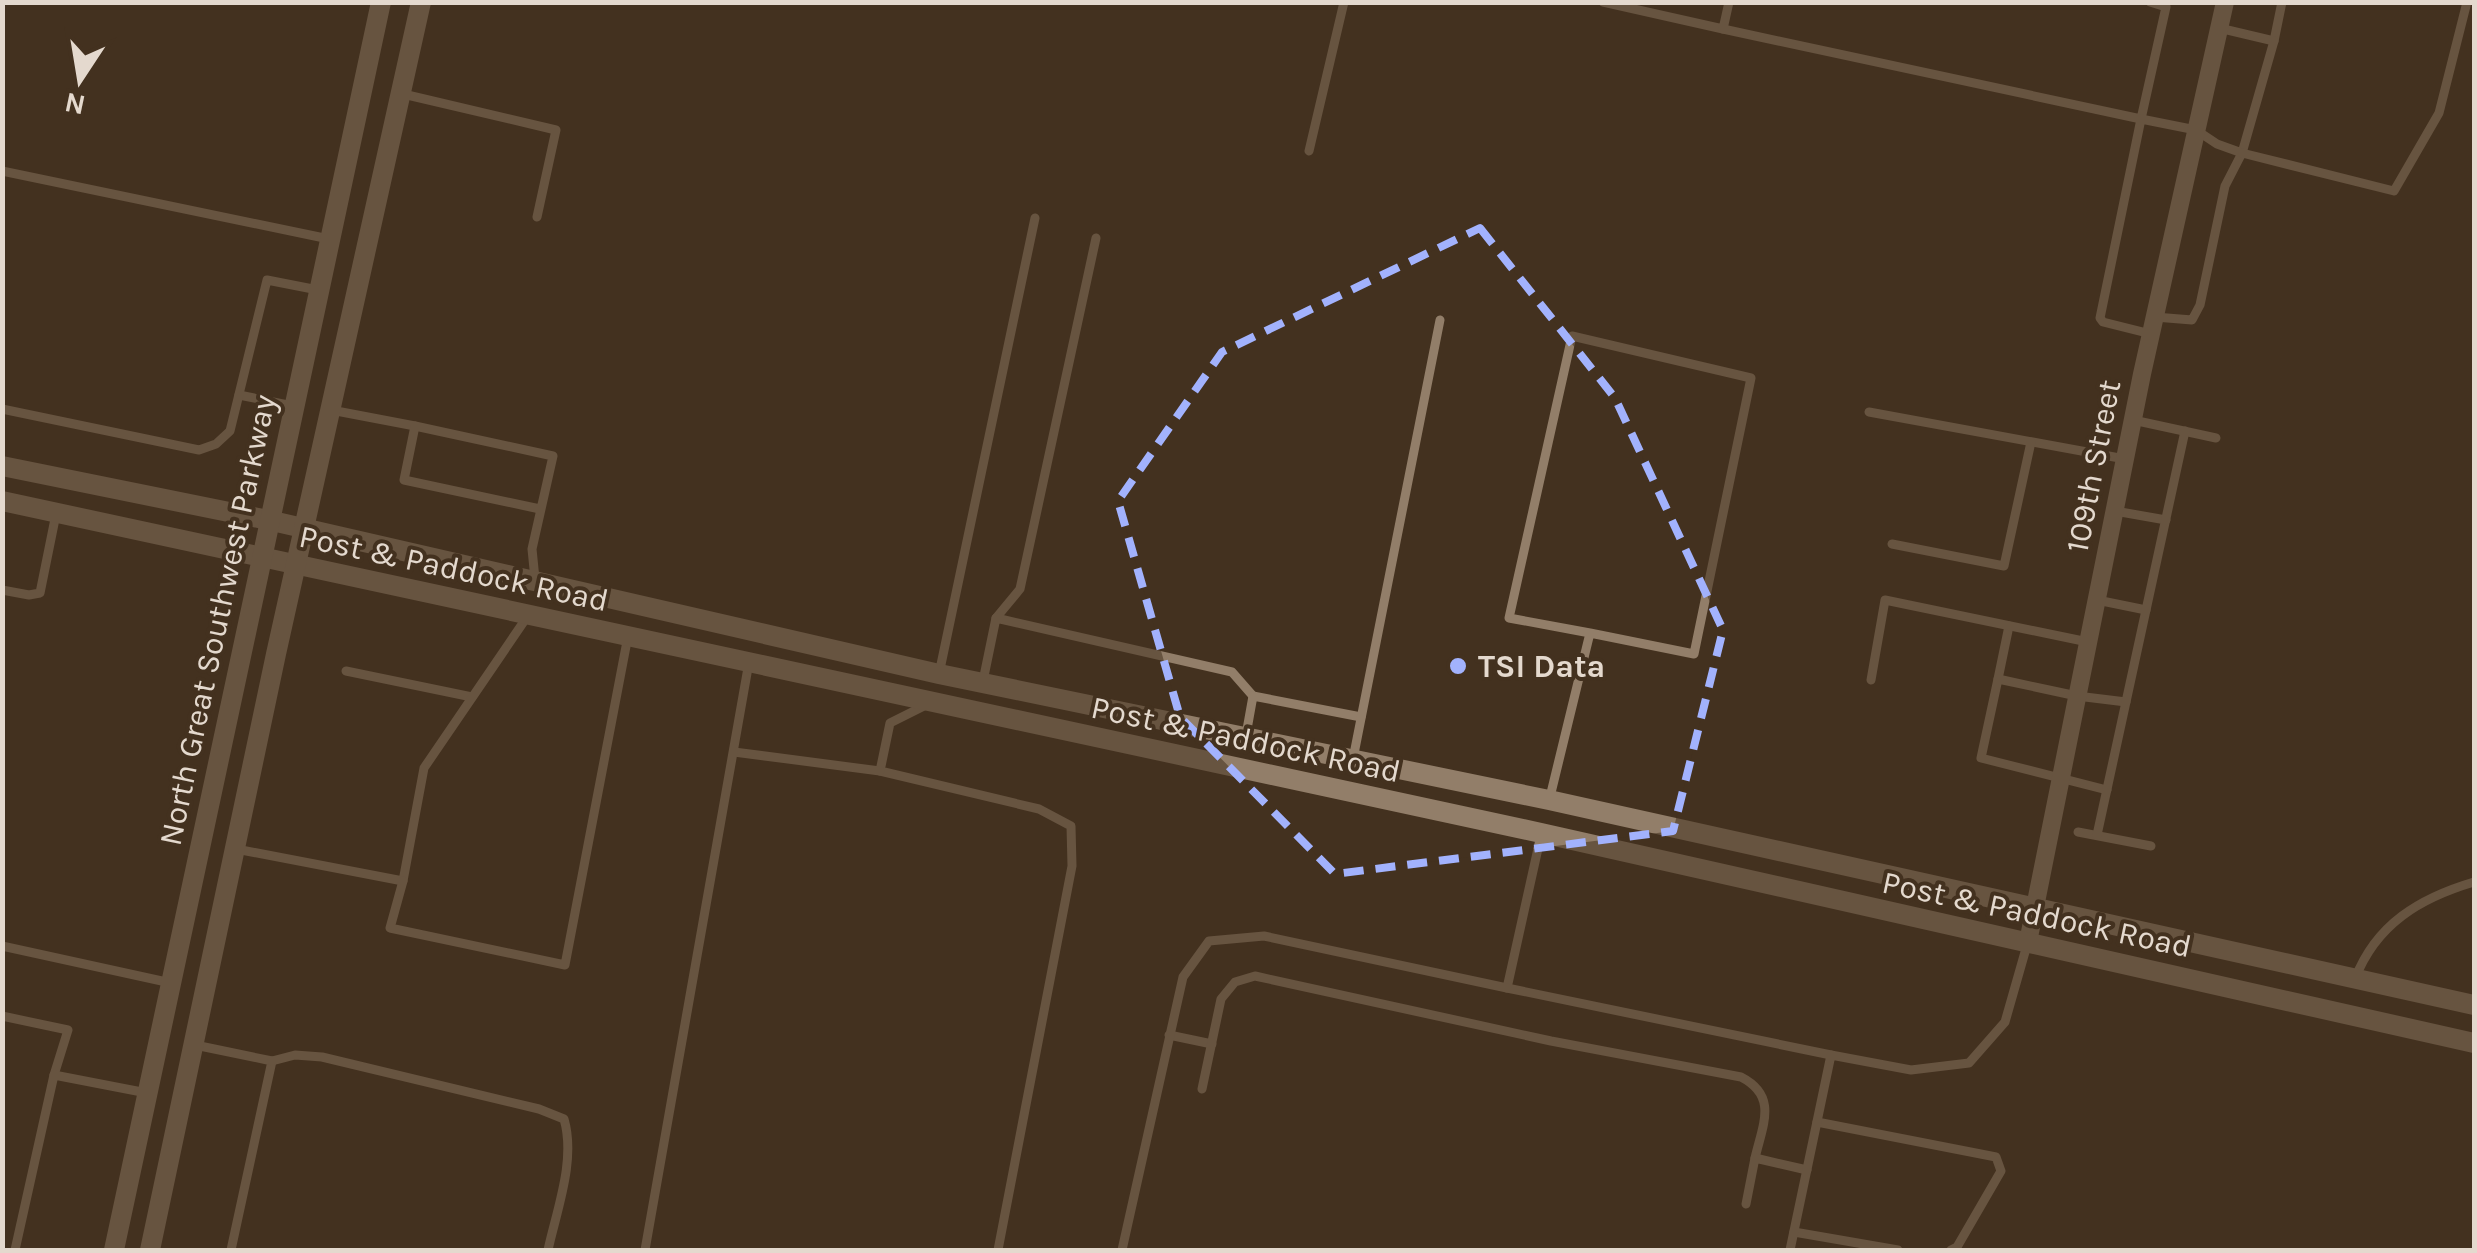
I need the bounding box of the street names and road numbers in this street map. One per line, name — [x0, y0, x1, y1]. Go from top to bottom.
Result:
street label: 109th Street — [2059, 377, 2128, 555]
street label: North Great Southwest Parkway — [152, 391, 283, 849]
street label: Post & Paddock Road — [296, 518, 612, 619]
street label: Post & Paddock Road — [1088, 689, 1404, 790]
street label: Post & Paddock Road — [1879, 864, 2195, 965]

